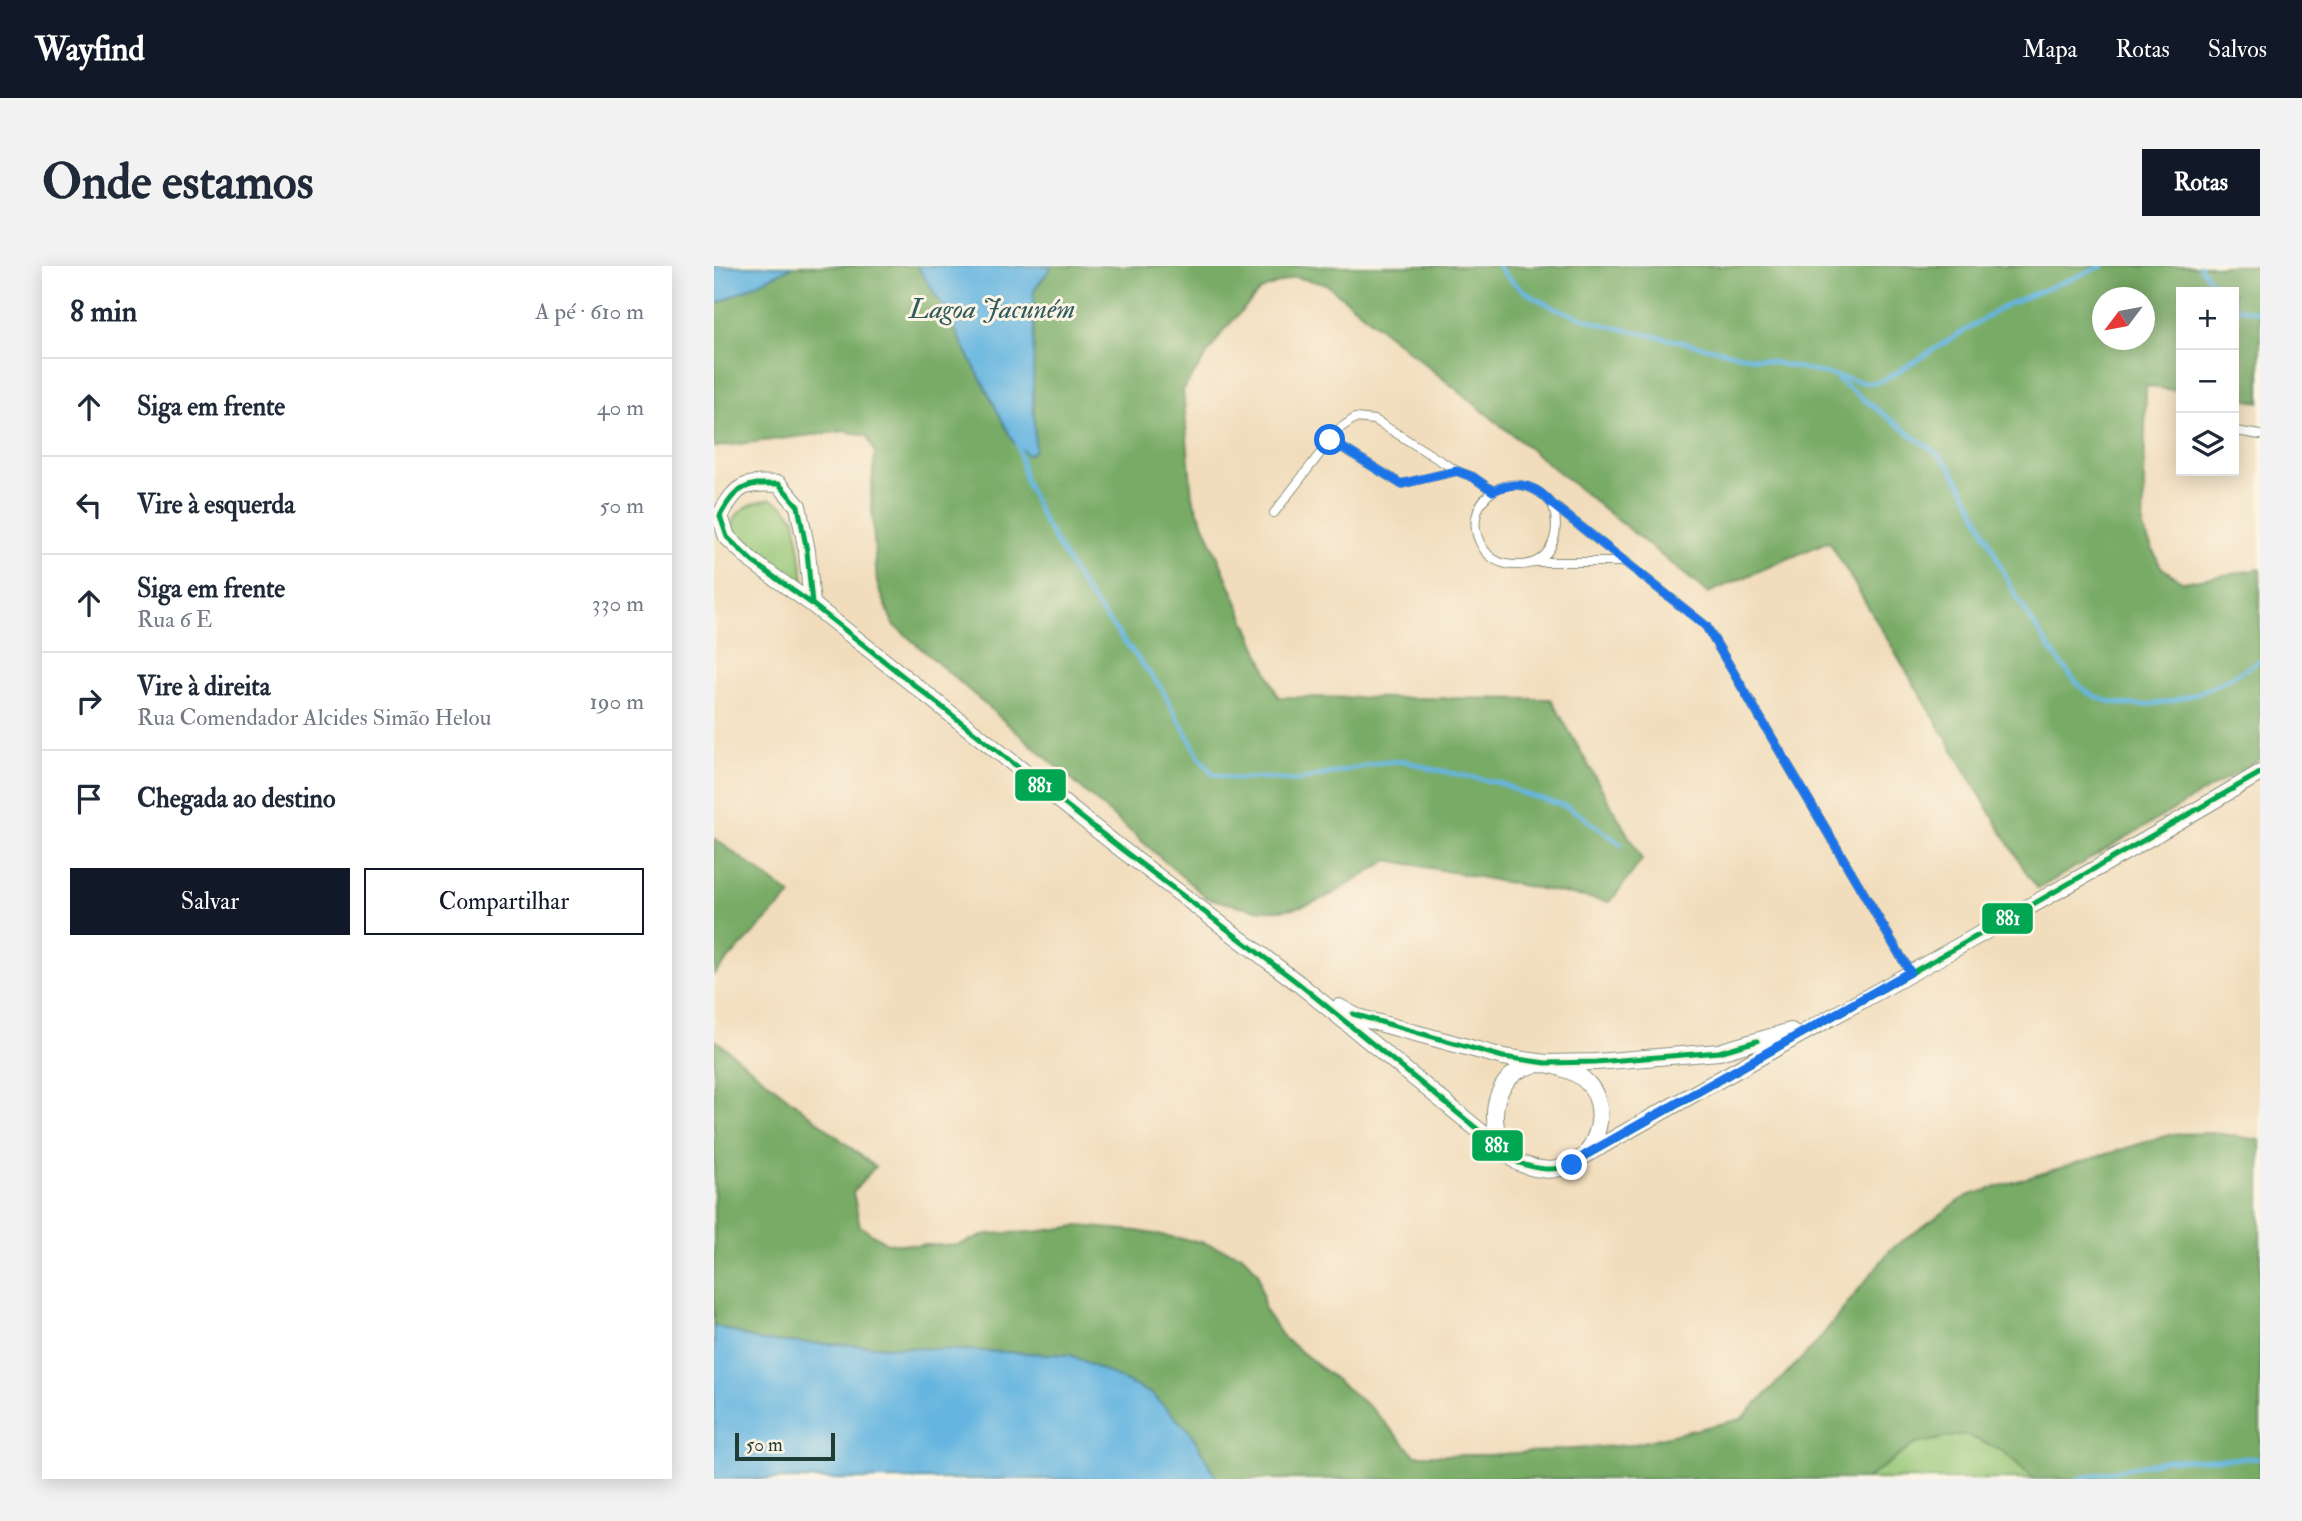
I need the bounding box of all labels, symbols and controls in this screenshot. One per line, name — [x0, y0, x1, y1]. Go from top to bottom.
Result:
text: Wayfind — [35, 29, 145, 70]
text: Mapa — [2022, 34, 2077, 65]
text: Rotas — [2115, 34, 2170, 65]
text: Salvos — [2208, 34, 2267, 65]
button: Rotas — [2142, 149, 2260, 216]
text: Onde estamos — [42, 152, 313, 213]
north arrow — [2092, 287, 2155, 350]
map controls — [2176, 287, 2239, 476]
button: + — [2176, 287, 2239, 350]
water label: Lagoa Jacuném — [908, 292, 1075, 327]
text: 8 min — [70, 293, 137, 330]
text: A pé · 610 m — [535, 297, 644, 326]
button: − — [2176, 350, 2239, 413]
icon: ahead — [70, 388, 108, 426]
text: Siga em frente — [137, 391, 285, 423]
text: 40 m — [597, 393, 644, 422]
button: layers — [2176, 413, 2239, 476]
route start — [1314, 424, 1345, 455]
icon: left — [70, 486, 108, 524]
text: Vire à esquerda — [137, 489, 295, 521]
text: 50 m — [600, 491, 644, 520]
text: Siga em frente — [137, 573, 285, 605]
icon: ahead — [70, 584, 108, 622]
text: 330 m — [592, 589, 644, 618]
text: Rua 6 E — [137, 605, 212, 634]
text: Vire à direita — [137, 671, 270, 703]
icon: right — [70, 682, 108, 720]
text: 190 m — [590, 687, 644, 716]
text: Rua Comendador Alcides Simão Helou — [137, 703, 491, 732]
line badge: 881 — [1014, 768, 1067, 802]
text: 881 — [1028, 774, 1053, 798]
icon: arrive — [70, 780, 108, 818]
text: Chegada ao destino — [137, 783, 335, 815]
button: Salvar — [70, 868, 350, 935]
button: Compartilhar — [364, 868, 644, 935]
line badge: 881 — [1981, 902, 2034, 935]
text: 881 — [1996, 907, 2021, 931]
line badge: 881 — [1471, 1129, 1524, 1162]
text: 881 — [1485, 1134, 1510, 1158]
route end — [1556, 1149, 1587, 1180]
scale bar — [735, 1430, 835, 1462]
text: 50 m — [746, 1433, 783, 1457]

